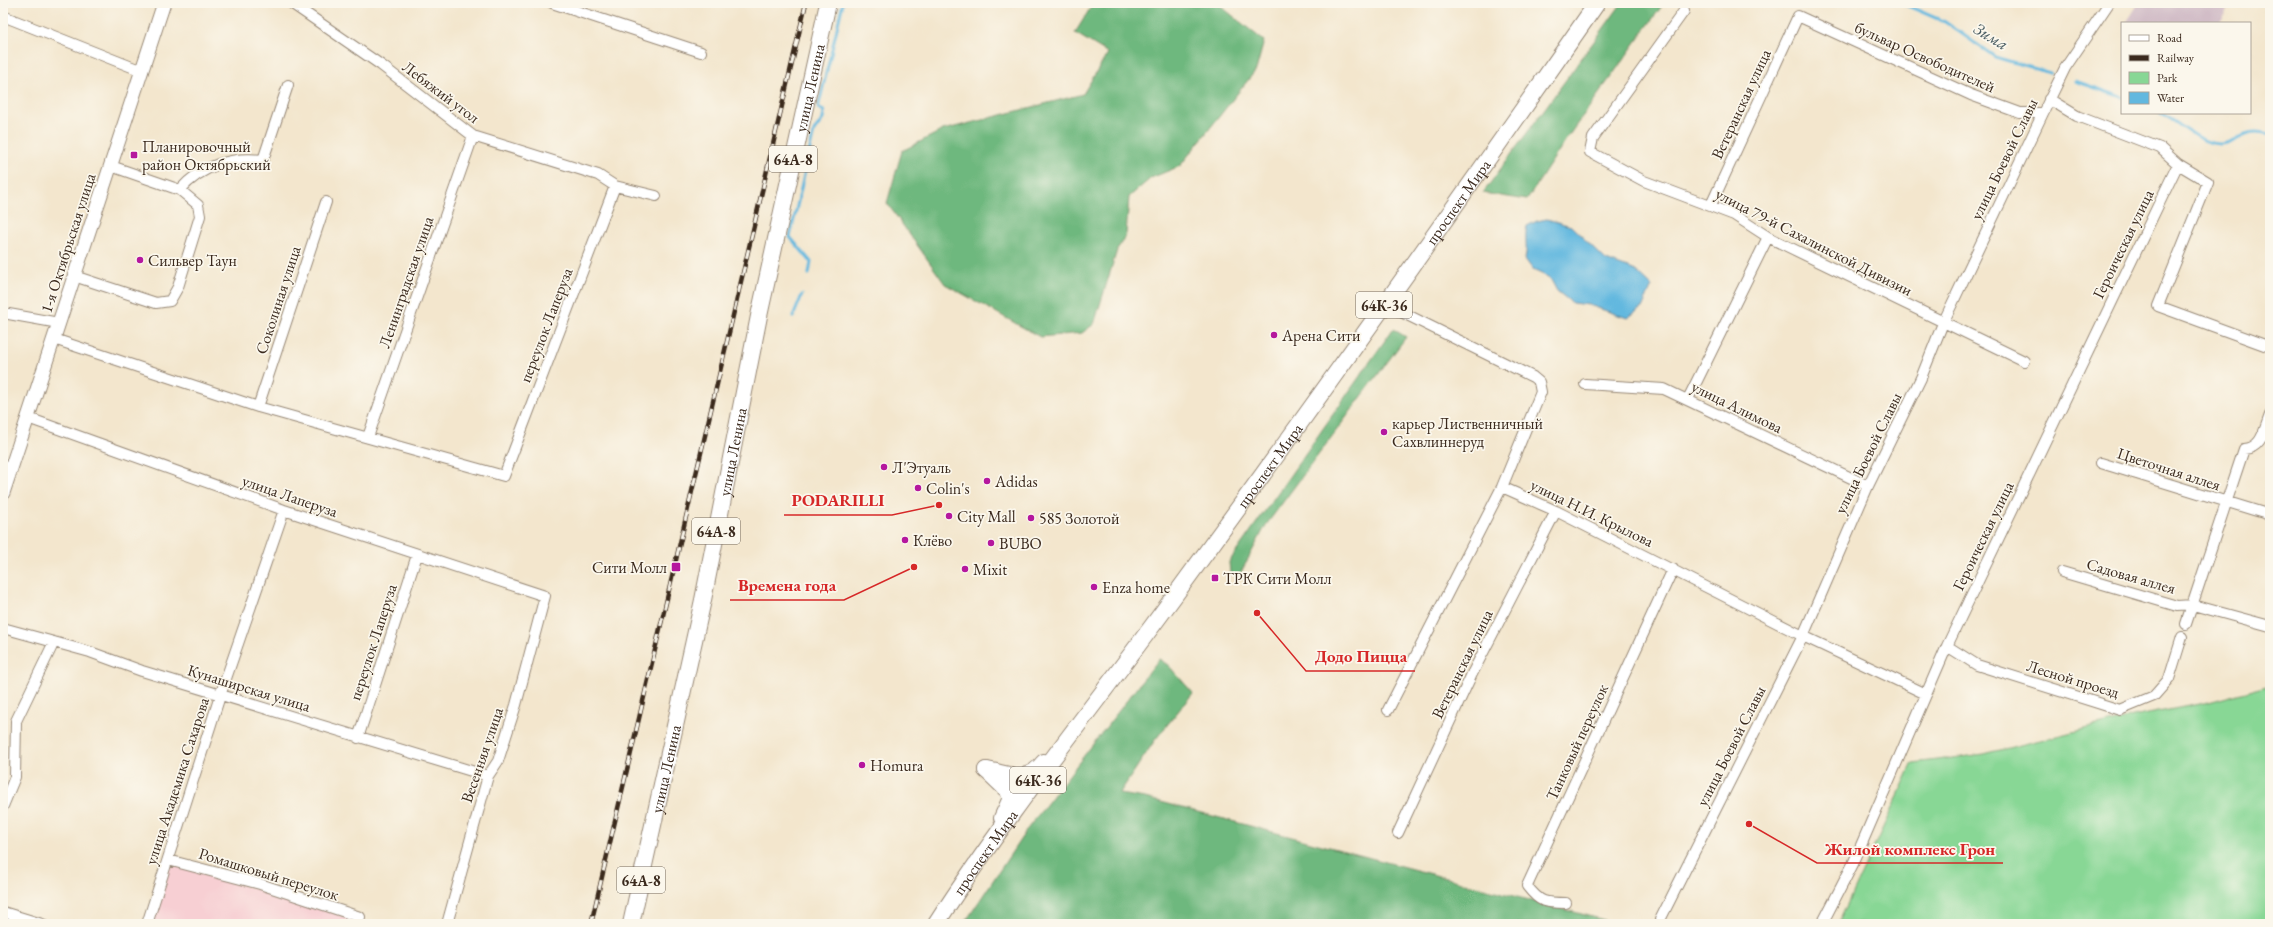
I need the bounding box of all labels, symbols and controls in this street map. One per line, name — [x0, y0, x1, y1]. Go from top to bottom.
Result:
street label: бульвар Освободителей — [1851, 17, 1999, 98]
water label: Зима — [1970, 17, 2012, 55]
legend — [2121, 22, 2251, 114]
text: Road — [2157, 30, 2183, 46]
street label: улица Ленина — [789, 41, 829, 134]
street label: Ветеранская улица — [1706, 45, 1776, 162]
text: Railway — [2157, 50, 2195, 66]
street label: Лебяжий угол — [398, 56, 484, 128]
text: Park — [2157, 70, 2178, 86]
text: Water — [2157, 90, 2184, 106]
street label: улица Боевой Славы — [1966, 95, 2043, 223]
place label: Планировочный район Октябрьский — [142, 136, 271, 175]
road number: 64А-8 — [769, 146, 817, 172]
marker: Планировочный район Октябрьский — [129, 150, 139, 160]
street label: проспект Мира — [1420, 155, 1495, 249]
street label: 1-я Октябрьская улица — [36, 170, 101, 316]
street label: улица 79-й Сахалинской Дивизии — [1712, 183, 1917, 301]
street label: Героическая улица — [2088, 185, 2159, 302]
street label: Ленинградская улица — [374, 213, 439, 351]
street label: Соколиная улица — [251, 243, 306, 357]
place label: Сильвер Таун — [148, 250, 237, 271]
marker: Сильвер Таун — [135, 255, 145, 265]
street label: переулок Лаперуза — [514, 264, 578, 385]
road number: 64К-36 — [1356, 292, 1412, 318]
place label: Арена Сити — [1281, 325, 1361, 346]
marker: Арена Сити — [1269, 330, 1279, 340]
street label: улица Алимова — [1688, 376, 1787, 438]
street label: улица Боевой Славы — [1830, 389, 1907, 517]
street label: улица Ленина — [713, 405, 751, 498]
place label: карьер Лиственничный Сахвлиннеруд — [1392, 413, 1544, 452]
street label: проспект Мира — [1232, 418, 1307, 512]
marker: карьер Лиственничный Сахвлиннеруд — [1379, 427, 1389, 437]
street label: Цветочная аллея — [2115, 442, 2223, 496]
place label: Л'Этуаль — [892, 457, 951, 478]
marker: Л'Этуаль — [879, 462, 889, 472]
street label: улица Лаперуза — [239, 470, 341, 522]
place label: Adidas — [994, 471, 1038, 492]
street label: улица Н.И. Крылова — [1527, 474, 1658, 552]
marker: Adidas — [982, 476, 992, 486]
street label: Героическая улица — [1948, 477, 2019, 594]
place label: Colin's — [926, 478, 970, 499]
marker: Colin's — [913, 483, 923, 493]
callout: PODARILLI — [784, 486, 892, 515]
text: PODARILLI — [792, 489, 884, 511]
place label: City Mall — [957, 506, 1016, 527]
place label: 585 Золотой — [1039, 508, 1120, 529]
marker: City Mall — [944, 511, 954, 521]
marker: 585 Золотой — [1026, 513, 1036, 523]
road number: 64А-8 — [692, 518, 740, 544]
place label: Клёво — [913, 530, 952, 551]
place label: BUBO — [999, 533, 1042, 554]
marker: Клёво — [900, 535, 910, 545]
marker: BUBO — [986, 538, 996, 548]
street label: Садовая аллея — [2084, 553, 2178, 599]
place label: Сити Молл — [592, 557, 667, 578]
place label: Mixit — [973, 559, 1007, 580]
marker: Сити Молл — [670, 561, 682, 573]
marker: Mixit — [960, 564, 970, 574]
place label: ТРК Сити Молл — [1223, 568, 1332, 589]
callout: Времена года — [730, 571, 844, 600]
marker: ТРК Сити Молл — [1210, 573, 1220, 583]
text: Времена года — [738, 574, 837, 596]
place label: Enza home — [1102, 577, 1170, 598]
street label: переулок Лаперуза — [344, 581, 402, 703]
marker: Enza home — [1089, 582, 1099, 592]
street label: Ветеранская улица — [1426, 605, 1498, 722]
callout: Додо Пицца — [1306, 642, 1415, 671]
text: Додо Пицца — [1315, 645, 1408, 667]
street label: Лесной проезд — [2024, 655, 2122, 703]
street label: Кунаширская улица — [185, 659, 314, 717]
street label: Танковый переулок — [1541, 680, 1613, 803]
street label: улица Боевой Славы — [1692, 682, 1771, 810]
street label: улица Академика Сахарова — [140, 694, 214, 867]
street label: Весенняя улица — [456, 704, 508, 805]
street label: улица Ленина — [646, 722, 686, 815]
place label: Homura — [870, 755, 924, 776]
marker: Homura — [857, 760, 867, 770]
road number: 64К-36 — [1010, 767, 1066, 793]
street label: проспект Мира — [948, 805, 1023, 899]
callout: Жилой комплекс Грон — [1817, 834, 2003, 863]
text: Жилой комплекс Грон — [1824, 838, 1995, 860]
street label: Ромашковый переулок — [196, 843, 342, 905]
road number: 64А-8 — [617, 867, 665, 893]

